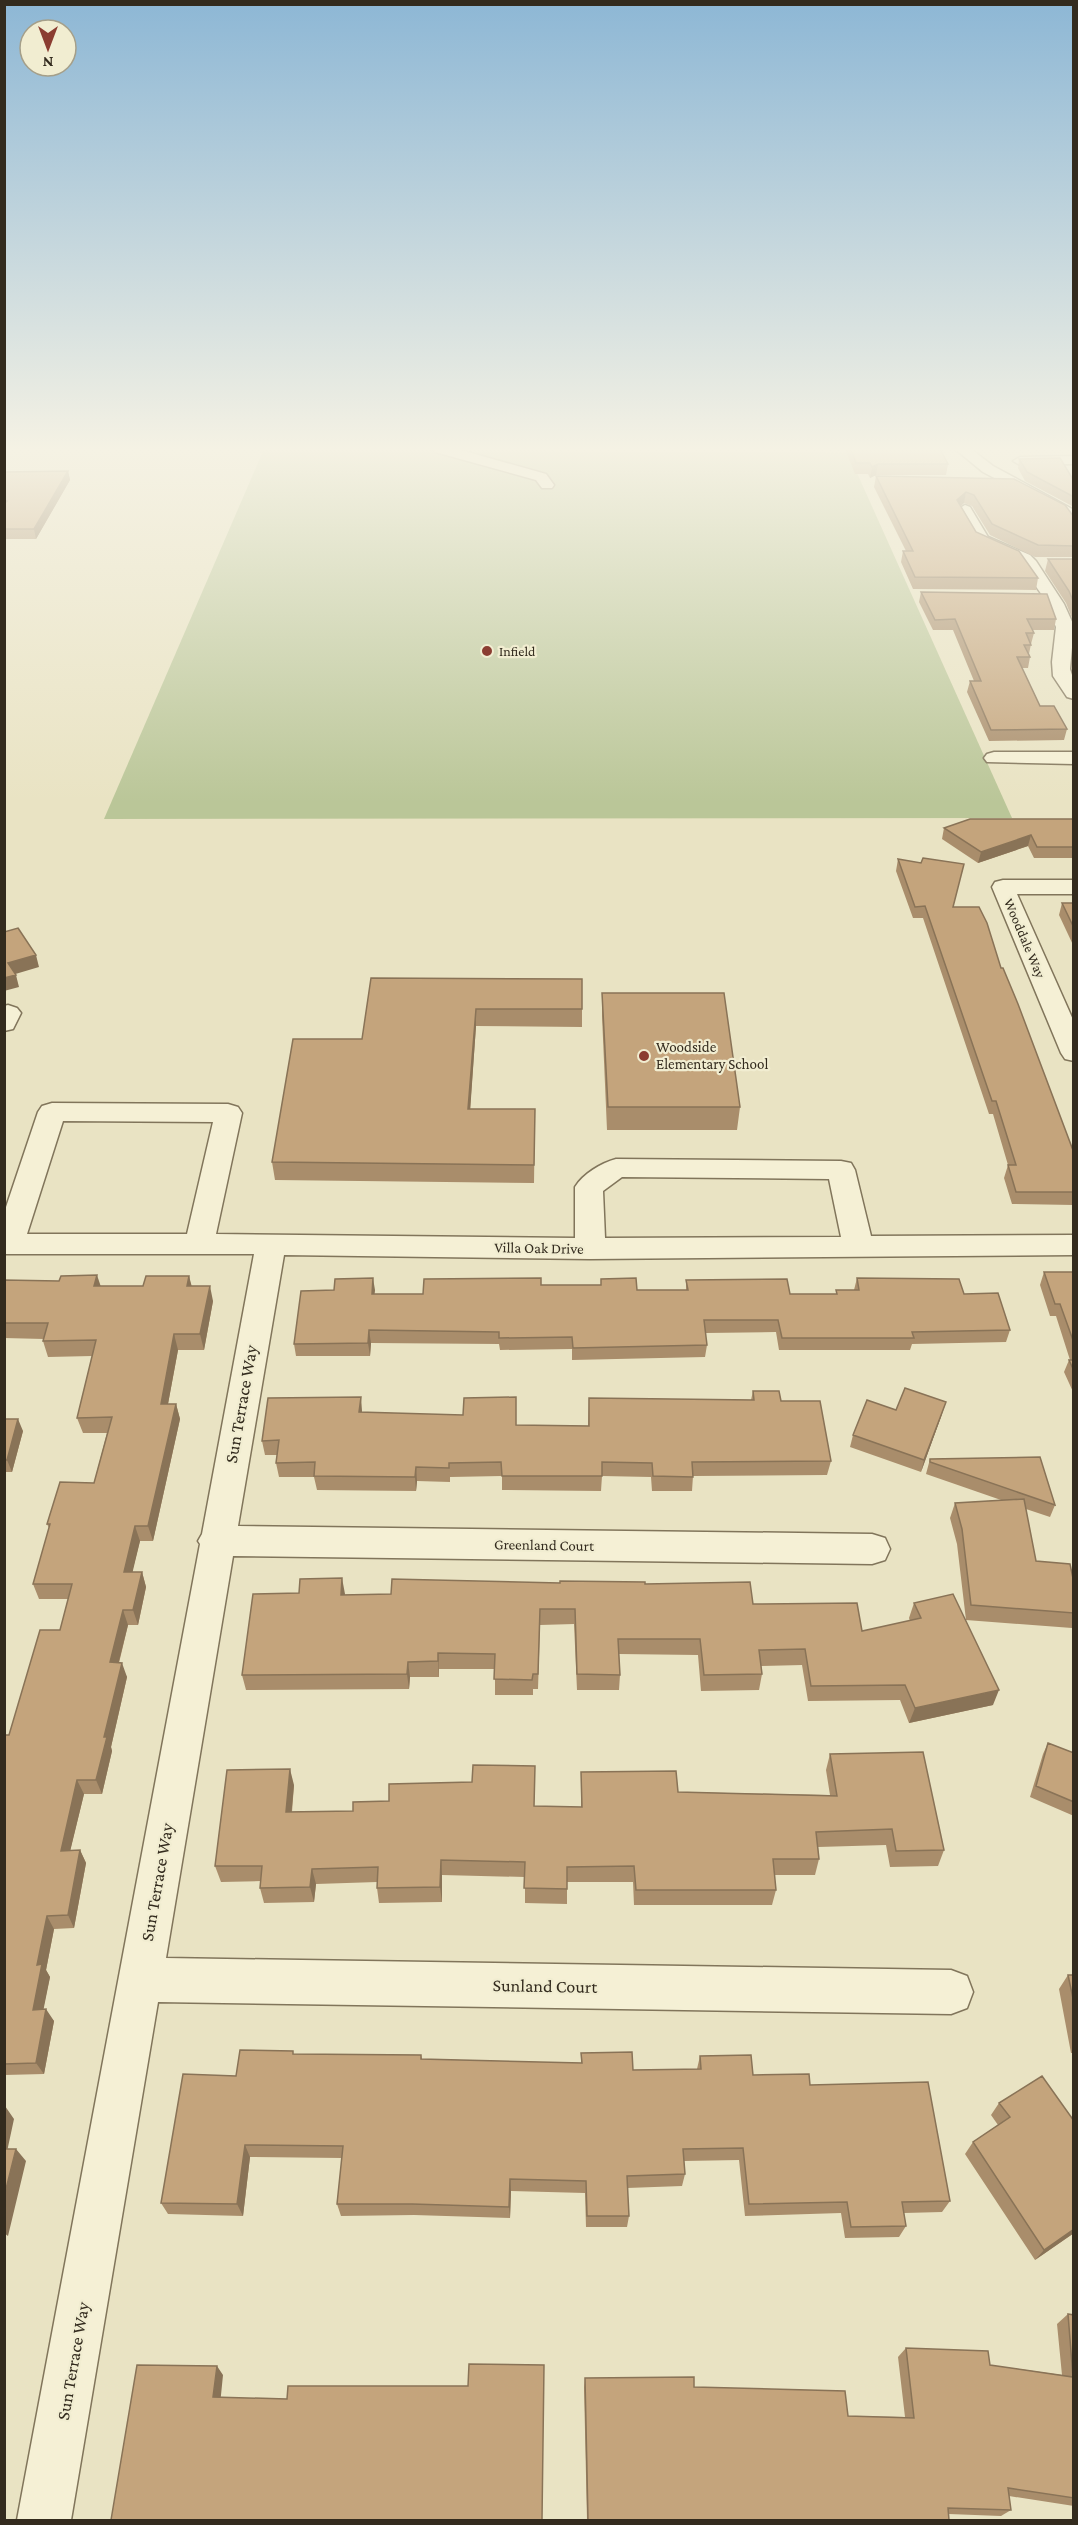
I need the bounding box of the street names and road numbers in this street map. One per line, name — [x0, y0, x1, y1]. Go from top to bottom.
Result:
street label: Wooddale Way — [1001, 896, 1049, 981]
street label: Villa Oak Drive — [494, 1239, 584, 1257]
street label: Sun Terrace Way — [221, 1343, 261, 1465]
street label: Greenland Court — [494, 1536, 595, 1554]
street label: Sun Terrace Way — [137, 1821, 177, 1943]
street label: Sunland Court — [493, 1975, 598, 1997]
street label: Sun Terrace Way — [53, 2300, 93, 2422]

